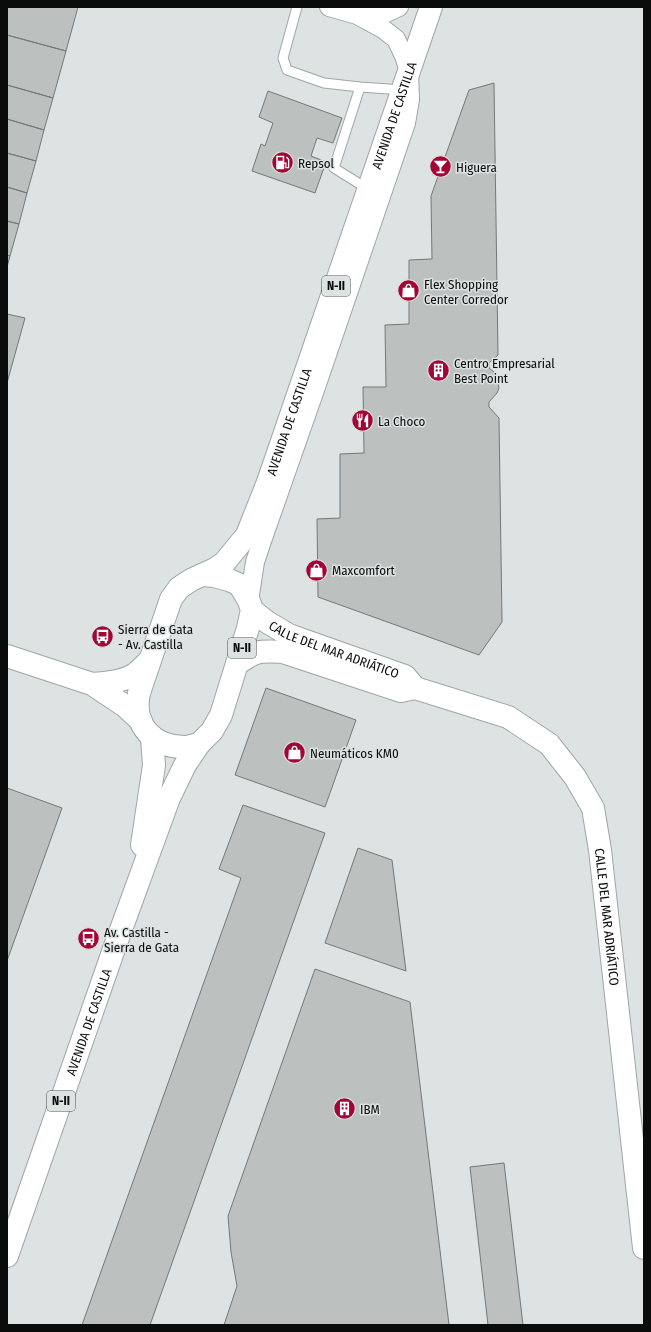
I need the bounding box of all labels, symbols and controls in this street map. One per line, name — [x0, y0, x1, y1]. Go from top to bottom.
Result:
street label: AVENIDA DE CASTILLA — [369, 60, 419, 171]
fuel station icon: Repsol — [270, 150, 296, 176]
bar icon: Higuera — [428, 154, 454, 180]
place label: Repsol — [298, 156, 335, 171]
place label: Higuera — [456, 160, 497, 175]
road number: N-II — [322, 276, 350, 296]
place label: Flex Shopping Center Corredor — [424, 277, 509, 307]
shop icon: Flex Shopping Center Corredor — [395, 278, 421, 304]
place label: Centro Empresarial Best Point — [454, 356, 555, 386]
building icon: Centro Empresarial Best Point — [426, 357, 452, 383]
street label: AVENIDA DE CASTILLA — [263, 366, 314, 477]
restaurant icon: La Choco — [350, 408, 376, 434]
place label: La Choco — [378, 414, 426, 429]
shop icon: Maxcomfort — [304, 557, 330, 583]
place label: Maxcomfort — [332, 563, 396, 578]
street label: CALLE DEL MAR ADRIÁTICO — [266, 617, 401, 681]
place label: Sierra de Gata - Av. Castilla — [118, 622, 193, 652]
bus stop icon: Sierra de Gata - Av. Castilla — [89, 623, 115, 649]
road number: N-II — [228, 638, 256, 658]
shop icon: Neumáticos KM0 — [281, 740, 307, 766]
place label: Neumáticos KM0 — [310, 746, 399, 761]
street label: CALLE DEL MAR ADRIÁTICO — [592, 848, 622, 986]
place label: Av. Castilla - Sierra de Gata — [104, 925, 179, 955]
bus stop icon: Av. Castilla - Sierra de Gata — [76, 926, 102, 952]
street label: AVENIDA DE CASTILLA — [63, 966, 114, 1077]
road number: N-II — [47, 1091, 75, 1111]
building icon: IBM — [331, 1096, 357, 1122]
place label: IBM — [360, 1102, 380, 1117]

